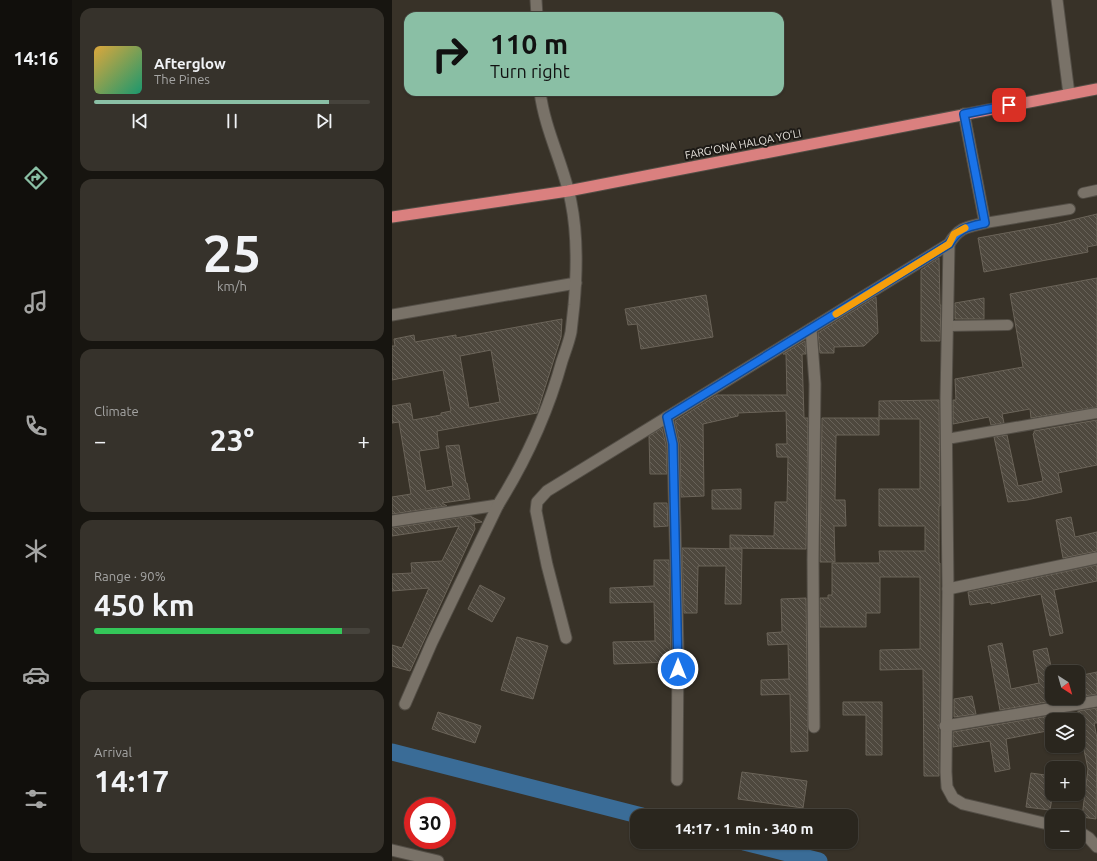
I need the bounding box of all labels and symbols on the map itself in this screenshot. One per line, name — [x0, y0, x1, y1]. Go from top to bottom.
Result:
pin — [992, 88, 1026, 122]
street label: FARG‘ONA HALQA YO‘LI — [684, 127, 802, 161]
position arrow — [657, 648, 699, 690]
north arrow — [1045, 665, 1085, 705]
speed limit sign: 30 — [404, 797, 456, 849]

